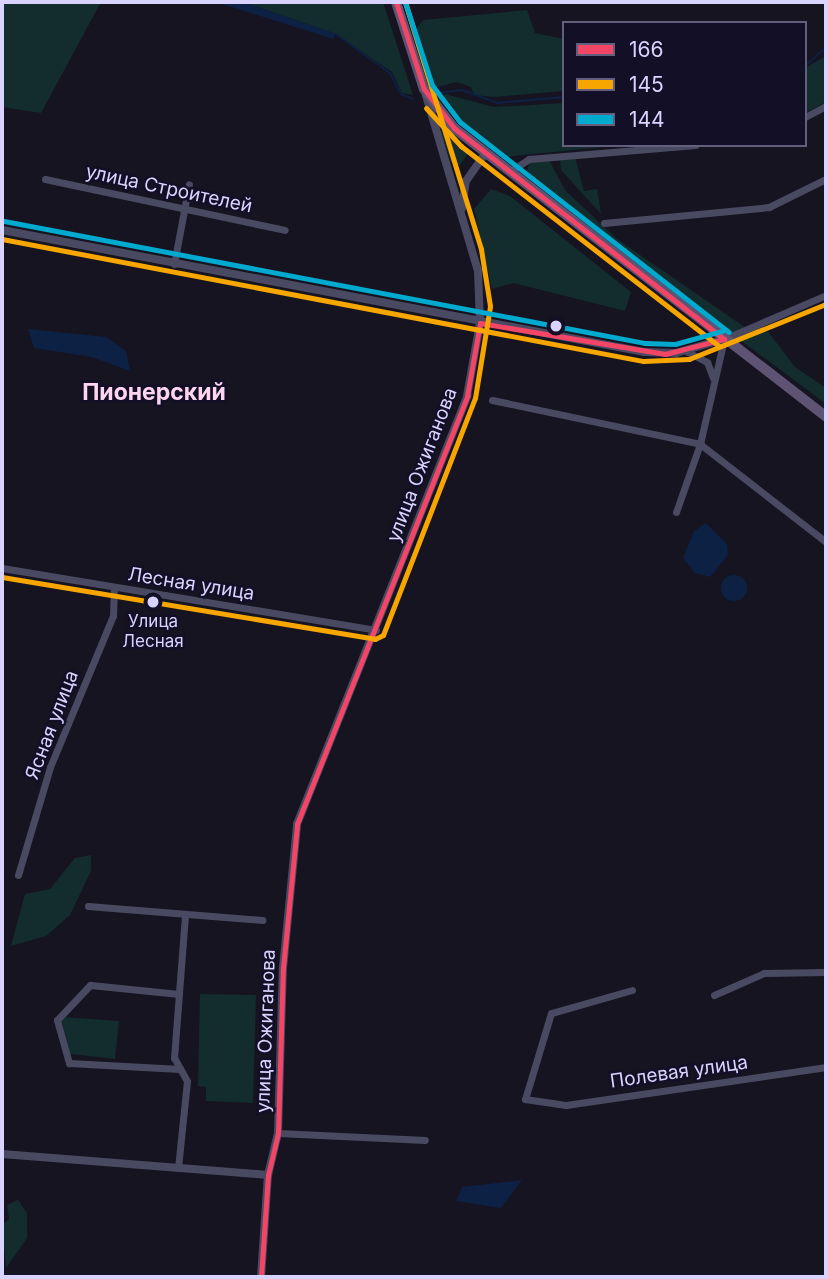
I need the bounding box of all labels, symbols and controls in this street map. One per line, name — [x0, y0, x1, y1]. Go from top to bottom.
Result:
legend — [562, 21, 807, 147]
text: 166 — [629, 37, 664, 62]
text: 145 — [629, 72, 664, 97]
text: 144 — [629, 107, 665, 132]
street label: улица Строителей — [84, 160, 254, 218]
unlabelled marker — [549, 319, 563, 333]
district label: Пионерский — [82, 378, 226, 406]
street label: улица Ожиганова — [382, 385, 462, 545]
street label: Лесная улица — [126, 563, 256, 605]
marker: Улица Лесная — [146, 595, 160, 609]
place label: Улица Лесная — [122, 612, 184, 652]
street label: Ясная улица — [21, 667, 83, 783]
street label: улица Ожиганова — [252, 949, 280, 1113]
street label: Полевая улица — [609, 1051, 749, 1093]

